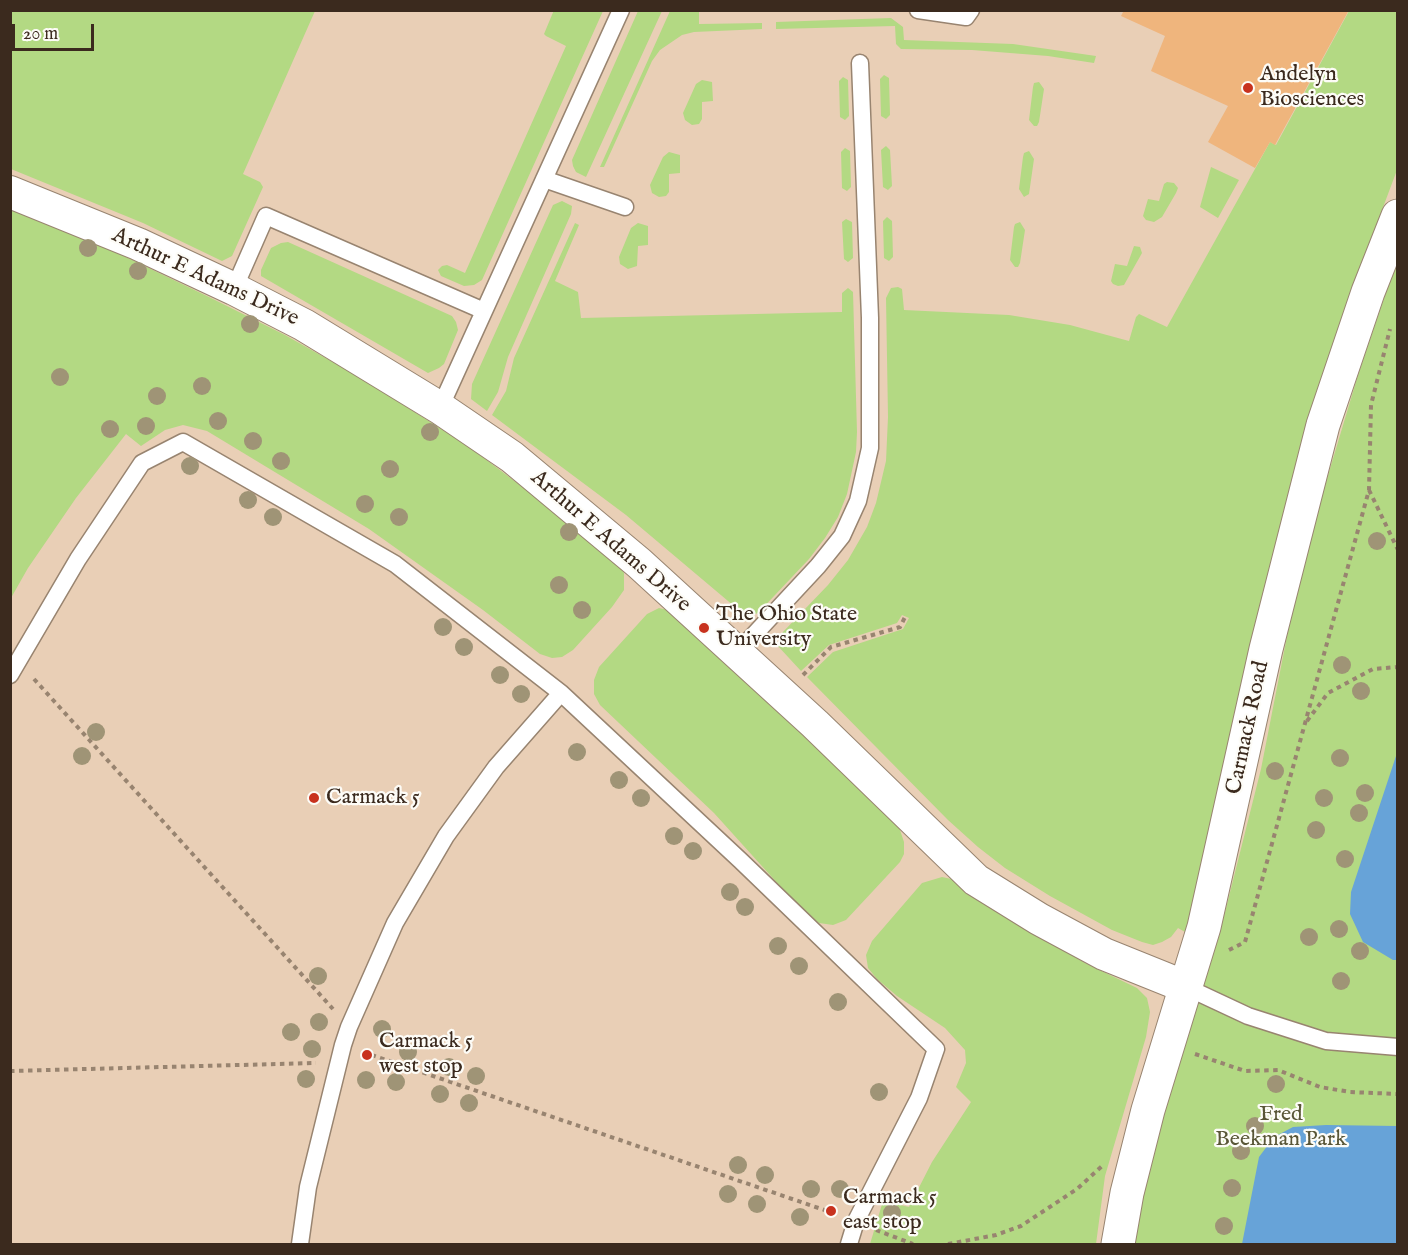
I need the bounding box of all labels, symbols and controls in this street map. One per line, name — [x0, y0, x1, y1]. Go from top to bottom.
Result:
scale bar — [15, 12, 98, 50]
text: 20 m — [23, 23, 58, 46]
place label: Andelyn Biosciences — [1260, 62, 1364, 113]
marker: Andelyn Biosciences — [1241, 81, 1255, 95]
street label: Arthur E Adams Drive — [107, 223, 303, 333]
street label: Arthur E Adams Drive — [525, 465, 695, 619]
place label: The Ohio State University — [716, 602, 857, 654]
marker: The Ohio State University — [697, 621, 711, 635]
street label: Carmack Road — [1222, 659, 1276, 797]
place label: Carmack 5 — [326, 785, 420, 811]
marker: Carmack 5 — [307, 791, 321, 805]
place label: Carmack 5 west stop — [379, 1029, 473, 1080]
marker: Carmack 5 west stop — [360, 1048, 374, 1062]
park label: Fred Beekman Park — [1215, 1102, 1347, 1154]
place label: Carmack 5 east stop — [843, 1185, 937, 1236]
marker: Carmack 5 east stop — [824, 1204, 838, 1218]

